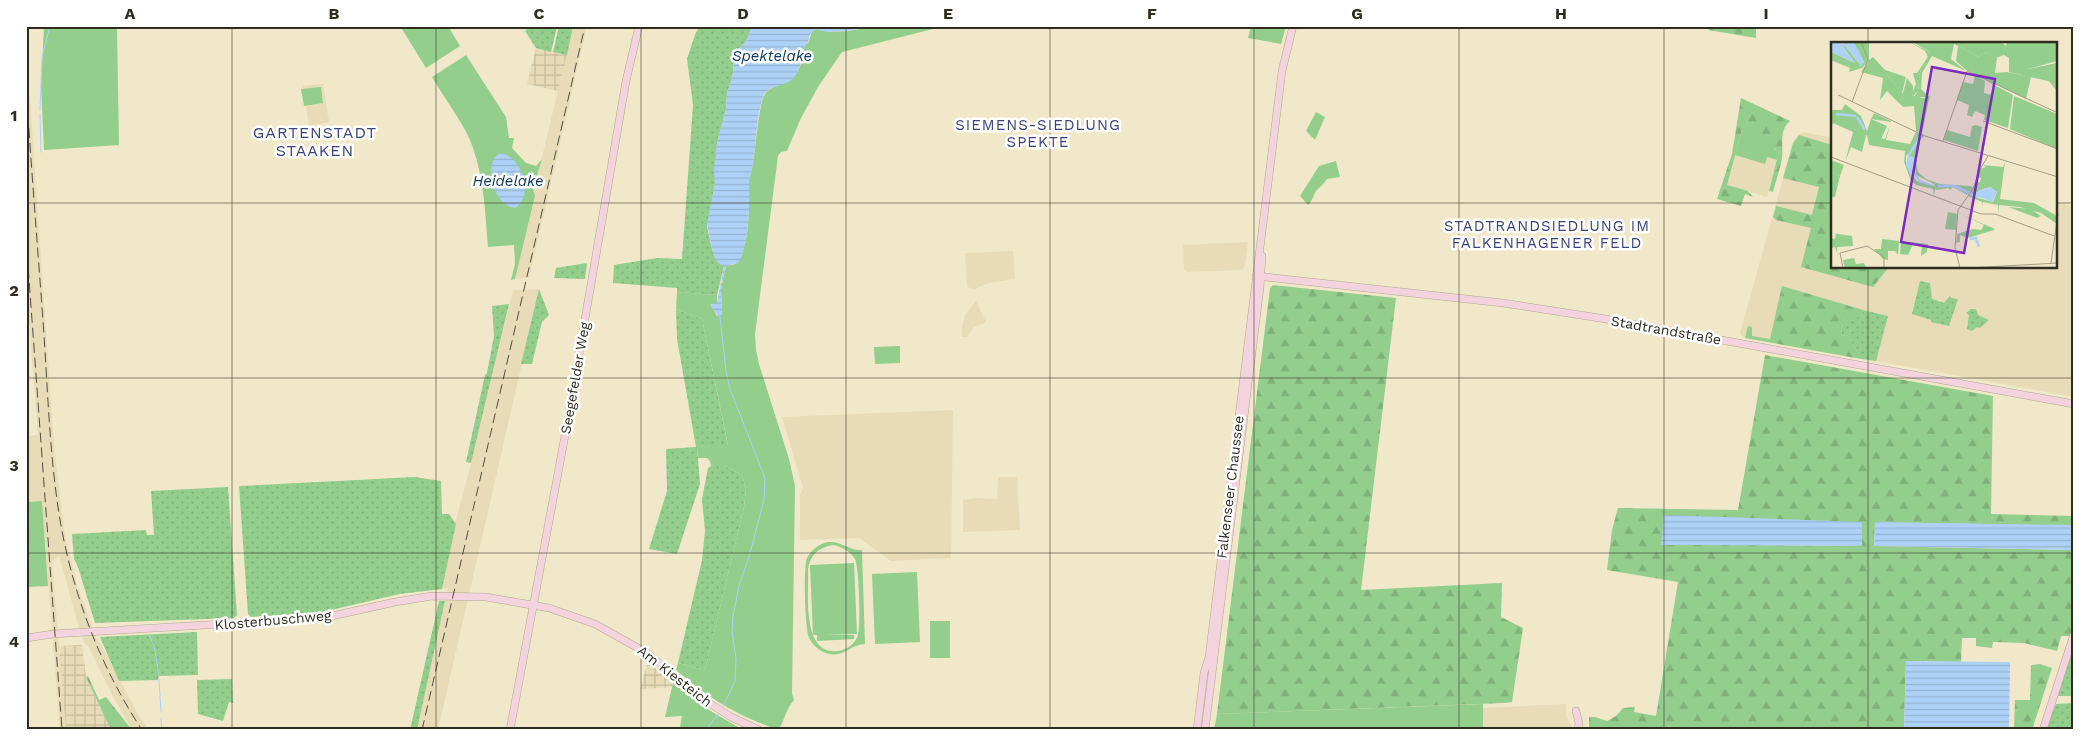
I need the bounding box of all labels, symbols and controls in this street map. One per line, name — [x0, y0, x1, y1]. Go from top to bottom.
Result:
text: A — [125, 4, 136, 23]
text: B — [329, 4, 340, 23]
text: C — [534, 4, 545, 23]
text: D — [737, 4, 749, 23]
text: E — [943, 4, 953, 23]
text: F — [1147, 4, 1157, 23]
text: G — [1351, 4, 1363, 23]
text: H — [1555, 4, 1567, 23]
text: I — [1763, 4, 1769, 23]
text: J — [1965, 4, 1975, 23]
inset map — [1831, 42, 2058, 269]
water label: Spektelake — [732, 47, 812, 65]
text: 1 — [11, 106, 17, 125]
district label: SIEMENS-SIEDLUNG SPEKTE — [955, 116, 1121, 151]
district label: GARTENSTADT STAAKEN — [253, 123, 377, 160]
water label: Heidelake — [473, 172, 543, 190]
district label: STADTRANDSIEDLUNG IM FALKENHAGENER FELD — [1444, 217, 1650, 252]
text: 2 — [9, 281, 19, 300]
street label: Stadtrandstraße — [1610, 312, 1722, 348]
street label: Seegefelder Weg — [557, 320, 593, 435]
street label: Falkenseer Chaussee — [1213, 415, 1247, 559]
text: 3 — [9, 456, 19, 475]
street label: Klosterbuschweg — [214, 607, 333, 633]
text: 4 — [9, 632, 19, 651]
street label: Am Kiesteich — [635, 642, 715, 710]

